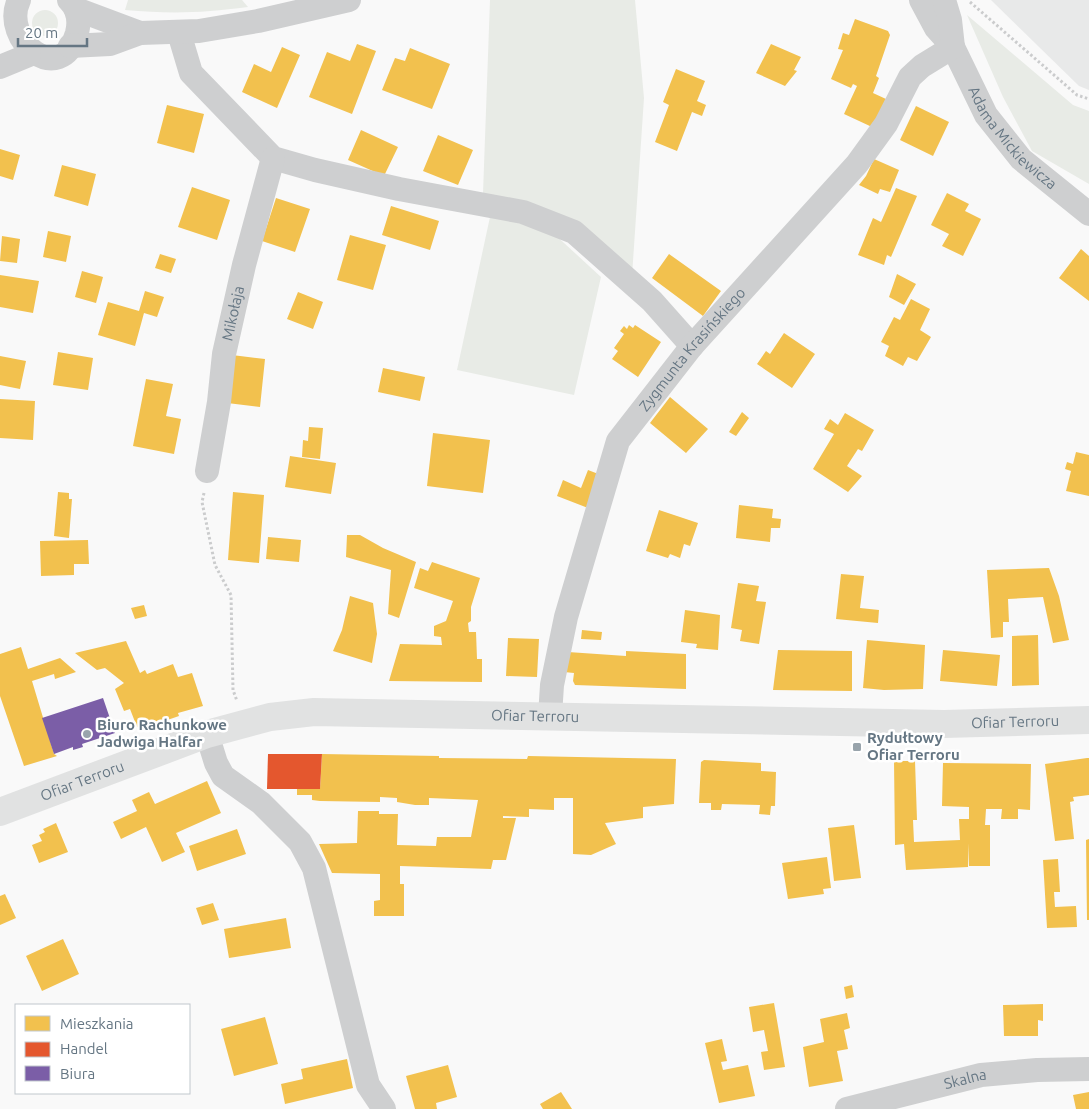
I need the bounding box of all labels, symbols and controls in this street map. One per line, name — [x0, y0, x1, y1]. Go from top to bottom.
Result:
scale bar — [18, 15, 86, 47]
text: 20 m — [25, 24, 58, 41]
street label: Adama Mickiewicza — [965, 83, 1060, 192]
street label: Mikołaja — [218, 284, 247, 342]
street label: Zygmunta Krasińskiego — [635, 284, 749, 414]
street label: Ofiar Terroru — [491, 706, 579, 725]
street label: Ofiar Terroru — [971, 712, 1059, 731]
place label: Biuro Rachunkowe Jadwiga Halfar — [97, 716, 227, 750]
marker: Biuro Rachunkowe Jadwiga Halfar — [81, 728, 93, 740]
place label: Rydułtowy Ofiar Terroru — [867, 729, 960, 763]
marker: Rydułtowy Ofiar Terroru — [851, 741, 863, 753]
street label: Ofiar Terroru — [38, 757, 126, 804]
legend — [15, 1004, 190, 1094]
text: Mieszkania — [60, 1015, 134, 1032]
text: Handel — [60, 1040, 108, 1057]
text: Biura — [60, 1065, 95, 1082]
street label: Skalna — [942, 1066, 987, 1092]

